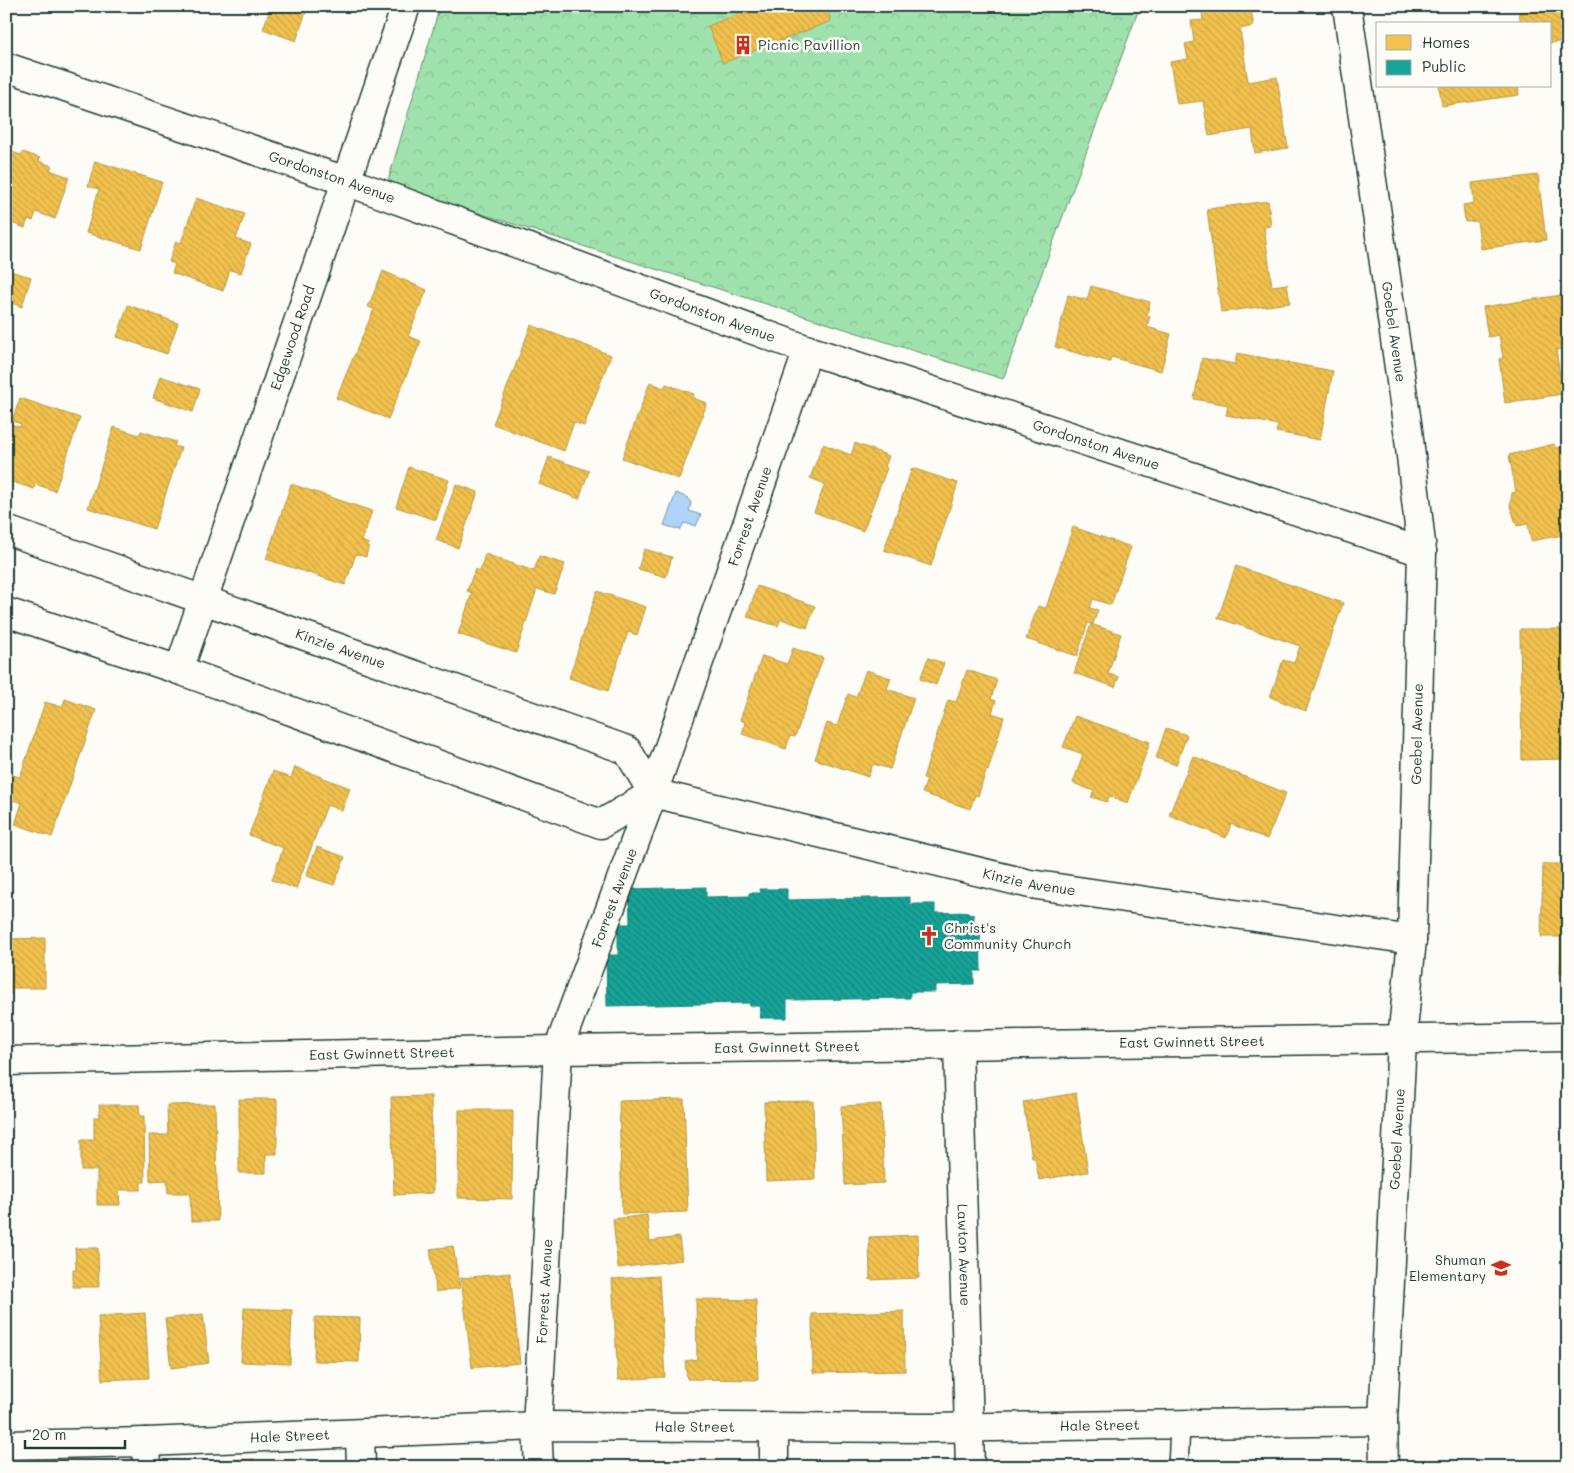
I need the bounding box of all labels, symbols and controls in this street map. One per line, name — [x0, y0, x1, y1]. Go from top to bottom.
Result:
legend — [1376, 22, 1552, 88]
text: Homes — [1422, 32, 1470, 52]
building icon: Picnic Pavillion — [732, 34, 754, 56]
place label: Picnic Pavillion — [758, 35, 860, 54]
text: Public — [1422, 56, 1466, 76]
street label: Gordonston Avenue — [266, 146, 398, 207]
street label: Goebel Avenue — [1378, 280, 1411, 383]
street label: Edgewood Road — [265, 283, 319, 393]
street label: Gordonston Avenue — [647, 283, 778, 346]
street label: Gordonston Avenue — [1030, 415, 1162, 474]
street label: Forrest Avenue — [723, 463, 776, 569]
street label: Kinzie Avenue — [293, 623, 388, 673]
street label: Goebel Avenue — [1406, 683, 1427, 785]
street label: Forrest Avenue — [587, 845, 641, 950]
street label: Kinzie Avenue — [981, 863, 1077, 900]
place label: Christ's Community Church — [944, 918, 1071, 953]
church icon: Christ's Community Church — [918, 925, 940, 947]
street label: East Gwinnett Street — [1119, 1031, 1265, 1052]
street label: East Gwinnett Street — [714, 1036, 860, 1057]
street label: East Gwinnett Street — [309, 1042, 455, 1064]
street label: Goebel Avenue — [1384, 1088, 1409, 1190]
street label: Lawton Avenue — [954, 1204, 975, 1306]
street label: Forrest Avenue — [532, 1238, 556, 1344]
place label: Shuman Elementary — [1409, 1250, 1486, 1285]
school or university icon: Shuman Elementary — [1490, 1257, 1512, 1279]
street label: Hale Street — [1059, 1415, 1140, 1435]
street label: Hale Street — [655, 1417, 735, 1436]
scale bar — [25, 1418, 125, 1450]
text: 20 m — [32, 1424, 66, 1444]
street label: Hale Street — [249, 1424, 330, 1447]

